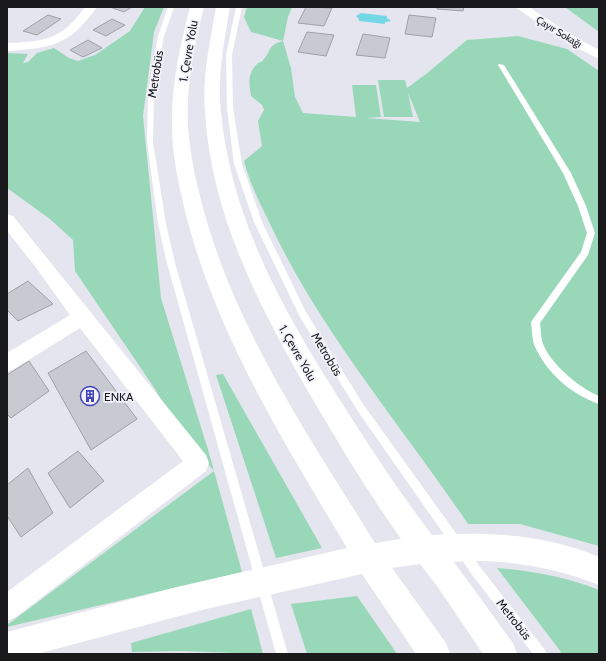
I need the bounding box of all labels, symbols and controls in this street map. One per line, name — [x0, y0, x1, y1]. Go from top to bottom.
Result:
street label: Çayır Sokağı — [534, 13, 584, 51]
street label: 1. Çevre Yolu — [175, 19, 201, 83]
street label: Metrobüs — [144, 49, 166, 99]
street label: 1. Çevre Yolu — [276, 322, 320, 384]
street label: Metrobüs — [308, 330, 346, 378]
building icon: ENKA — [79, 385, 101, 407]
place label: ENKA — [104, 389, 134, 404]
street label: Metrobüs — [493, 595, 535, 643]

